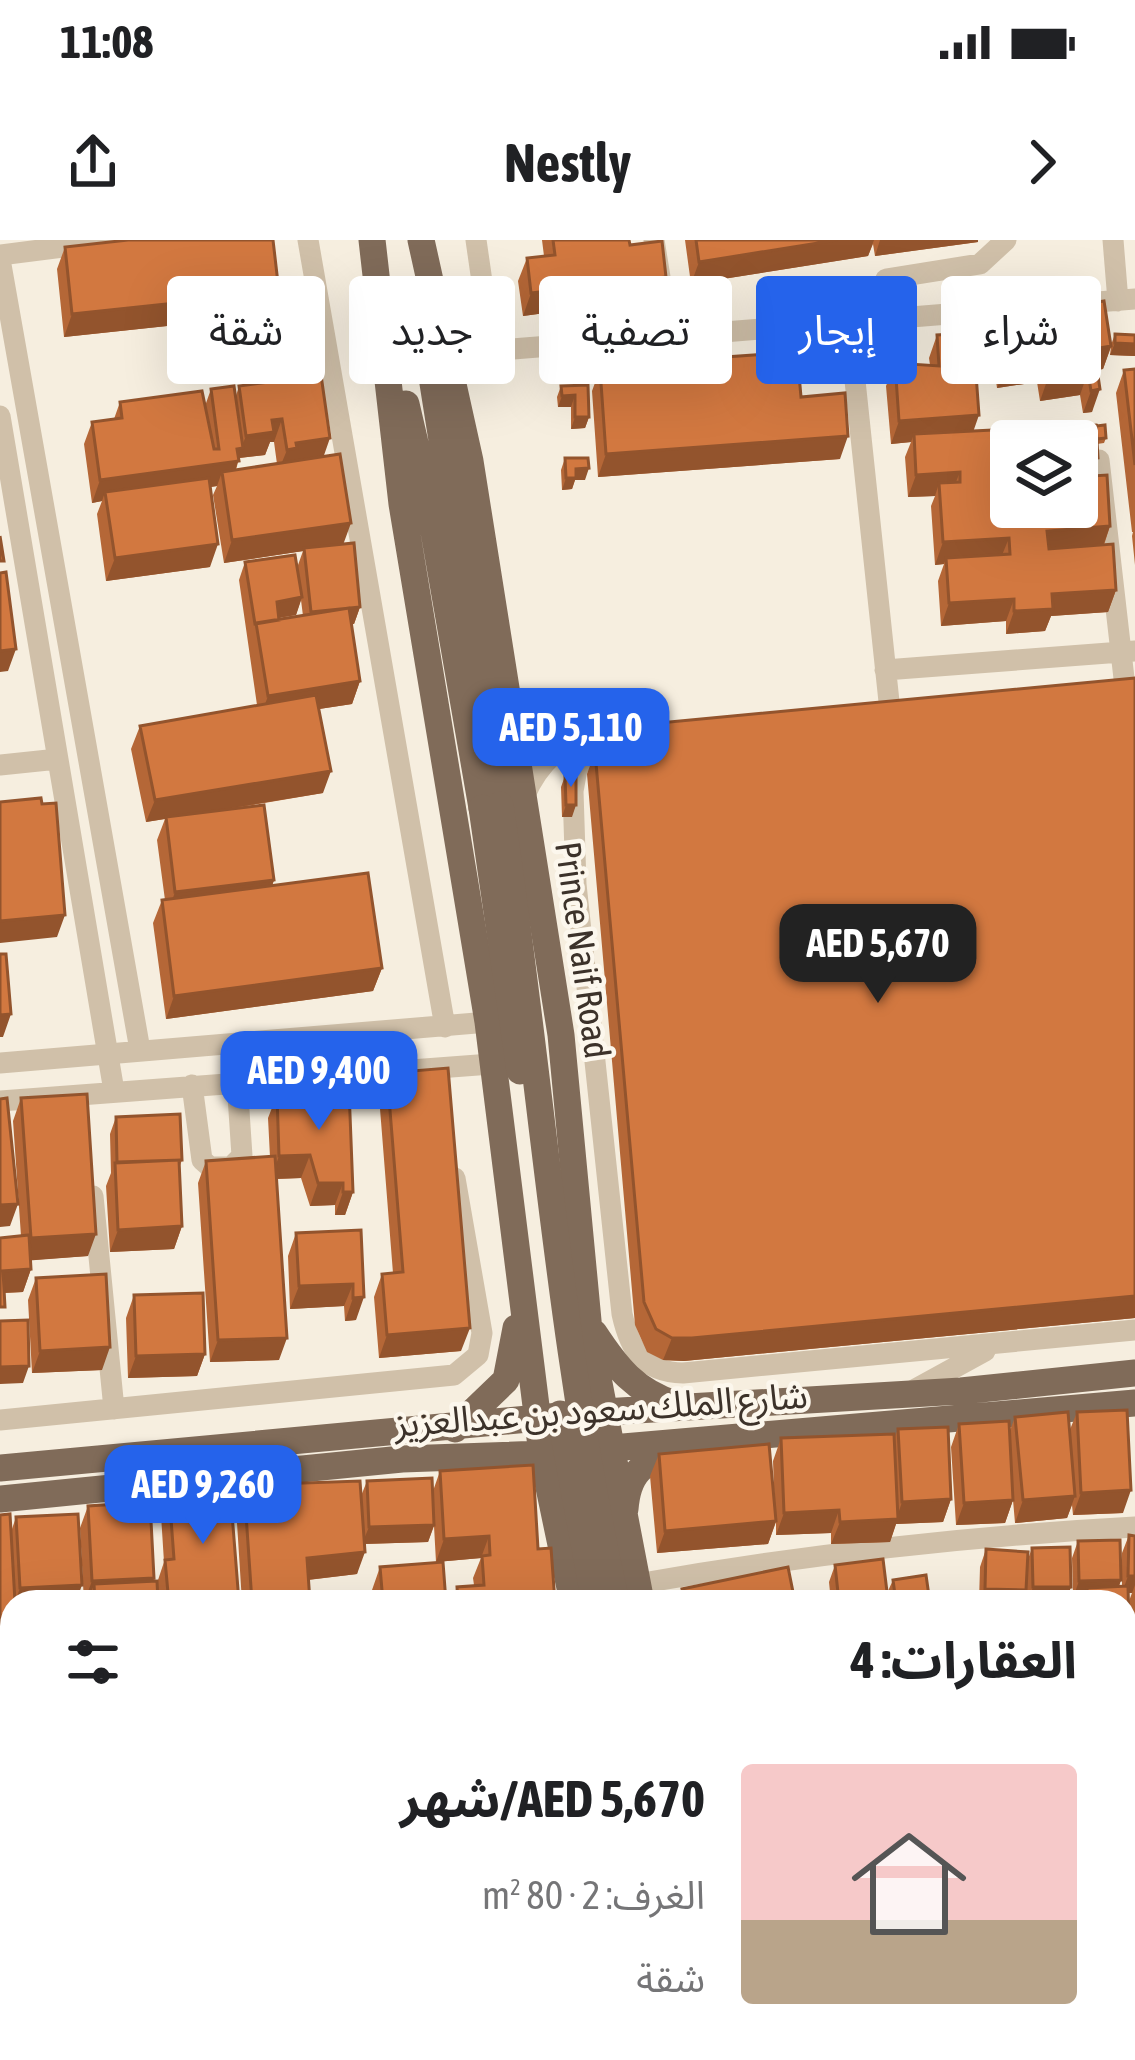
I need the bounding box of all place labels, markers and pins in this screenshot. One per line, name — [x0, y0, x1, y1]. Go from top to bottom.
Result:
pin: AED 5,110 — [434, 688, 708, 790]
pin: AED 5,670 — [741, 904, 1015, 1006]
pin: AED 9,400 — [182, 1031, 456, 1133]
pin: AED 9,260 — [66, 1445, 340, 1547]

